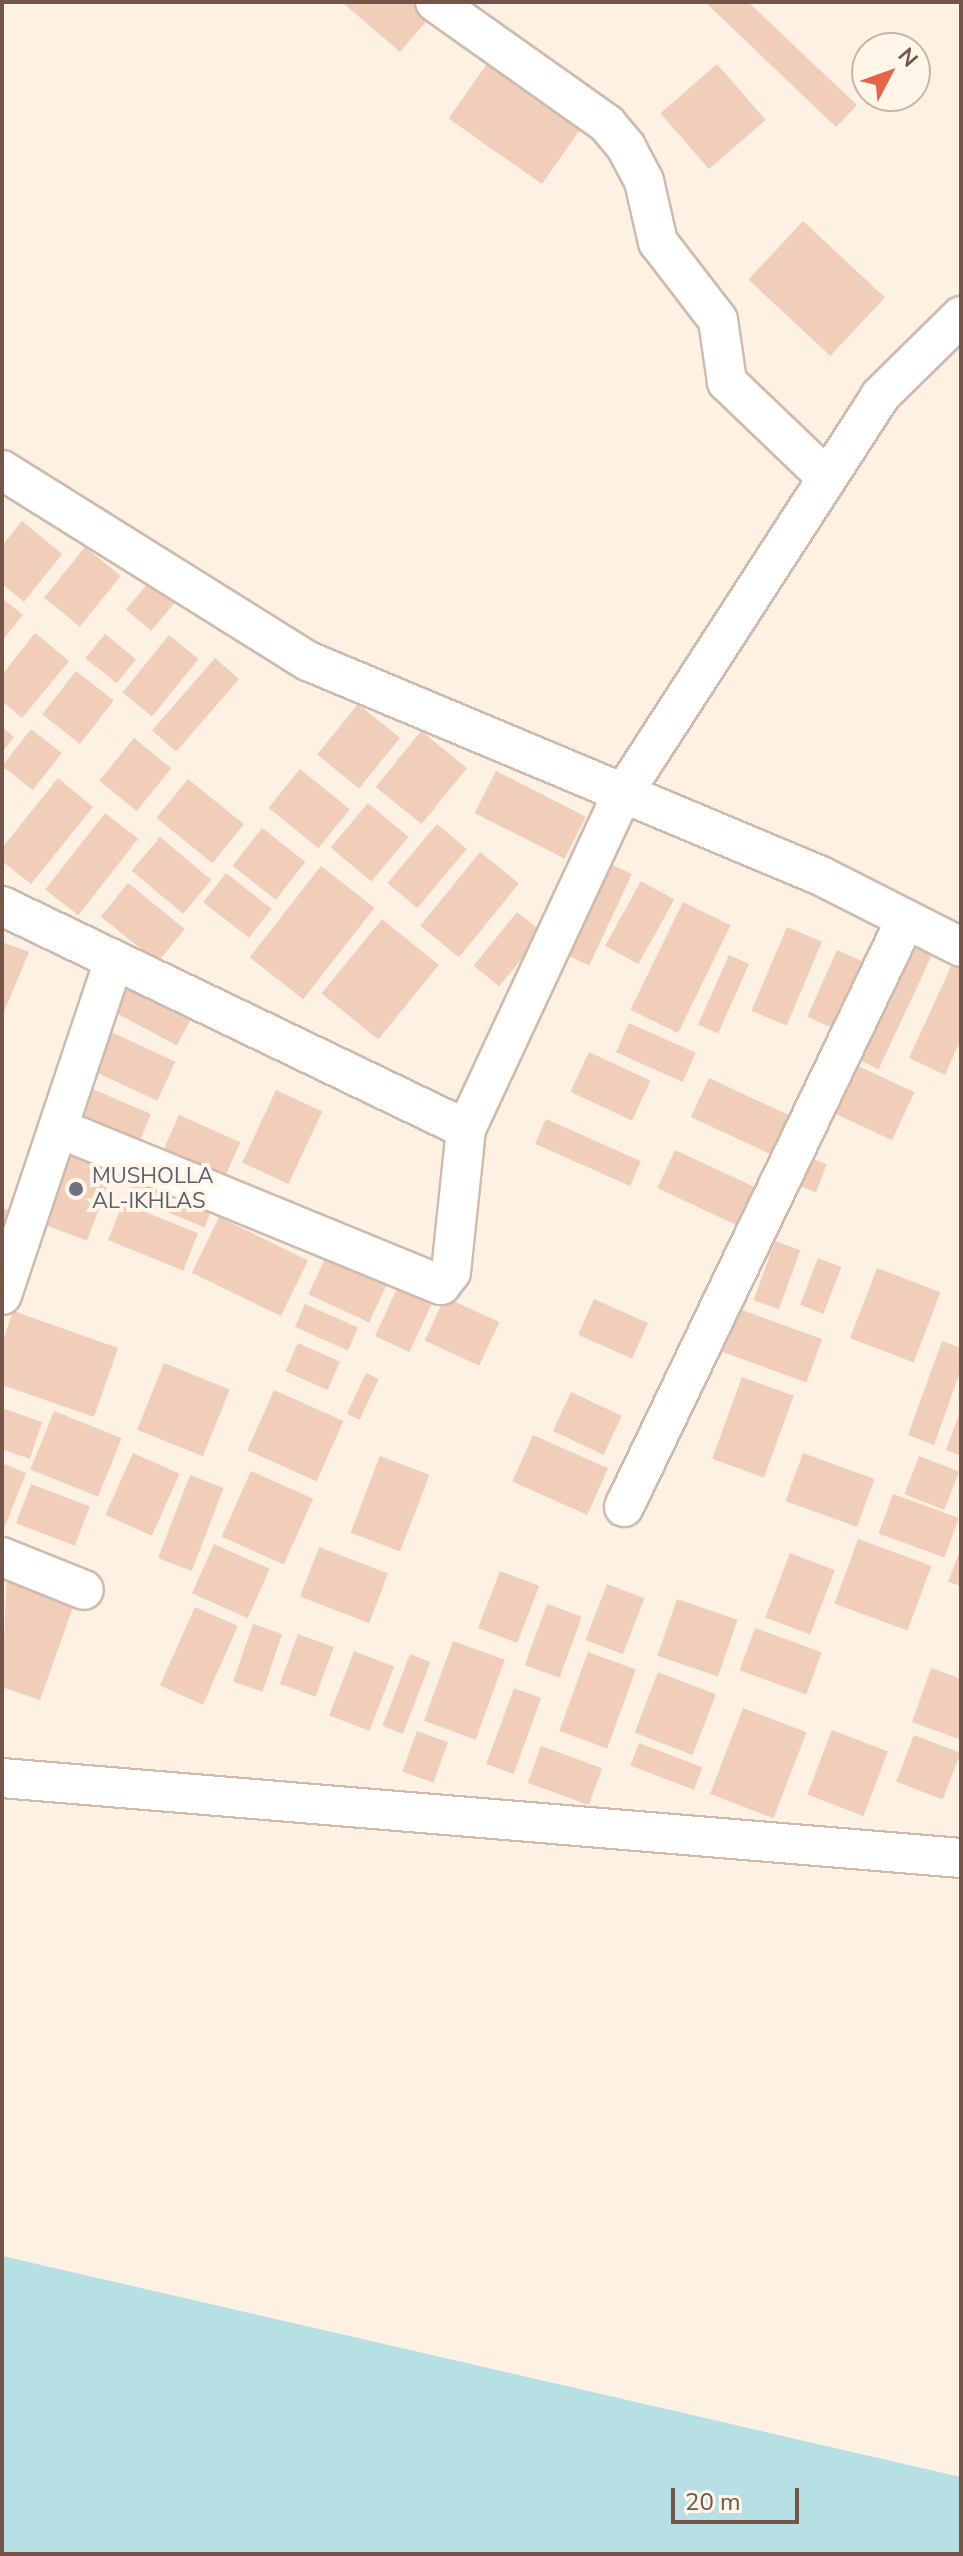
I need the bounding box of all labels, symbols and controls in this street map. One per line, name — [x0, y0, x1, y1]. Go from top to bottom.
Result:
north arrow — [851, 32, 931, 112]
text: N — [891, 42, 924, 74]
place label: MUSHOLLA AL-IKHLAS — [92, 1163, 213, 1214]
marker: MUSHOLLA AL-IKHLAS — [67, 1180, 85, 1198]
scale bar — [675, 2472, 803, 2522]
text: 20 m — [685, 2486, 741, 2518]

